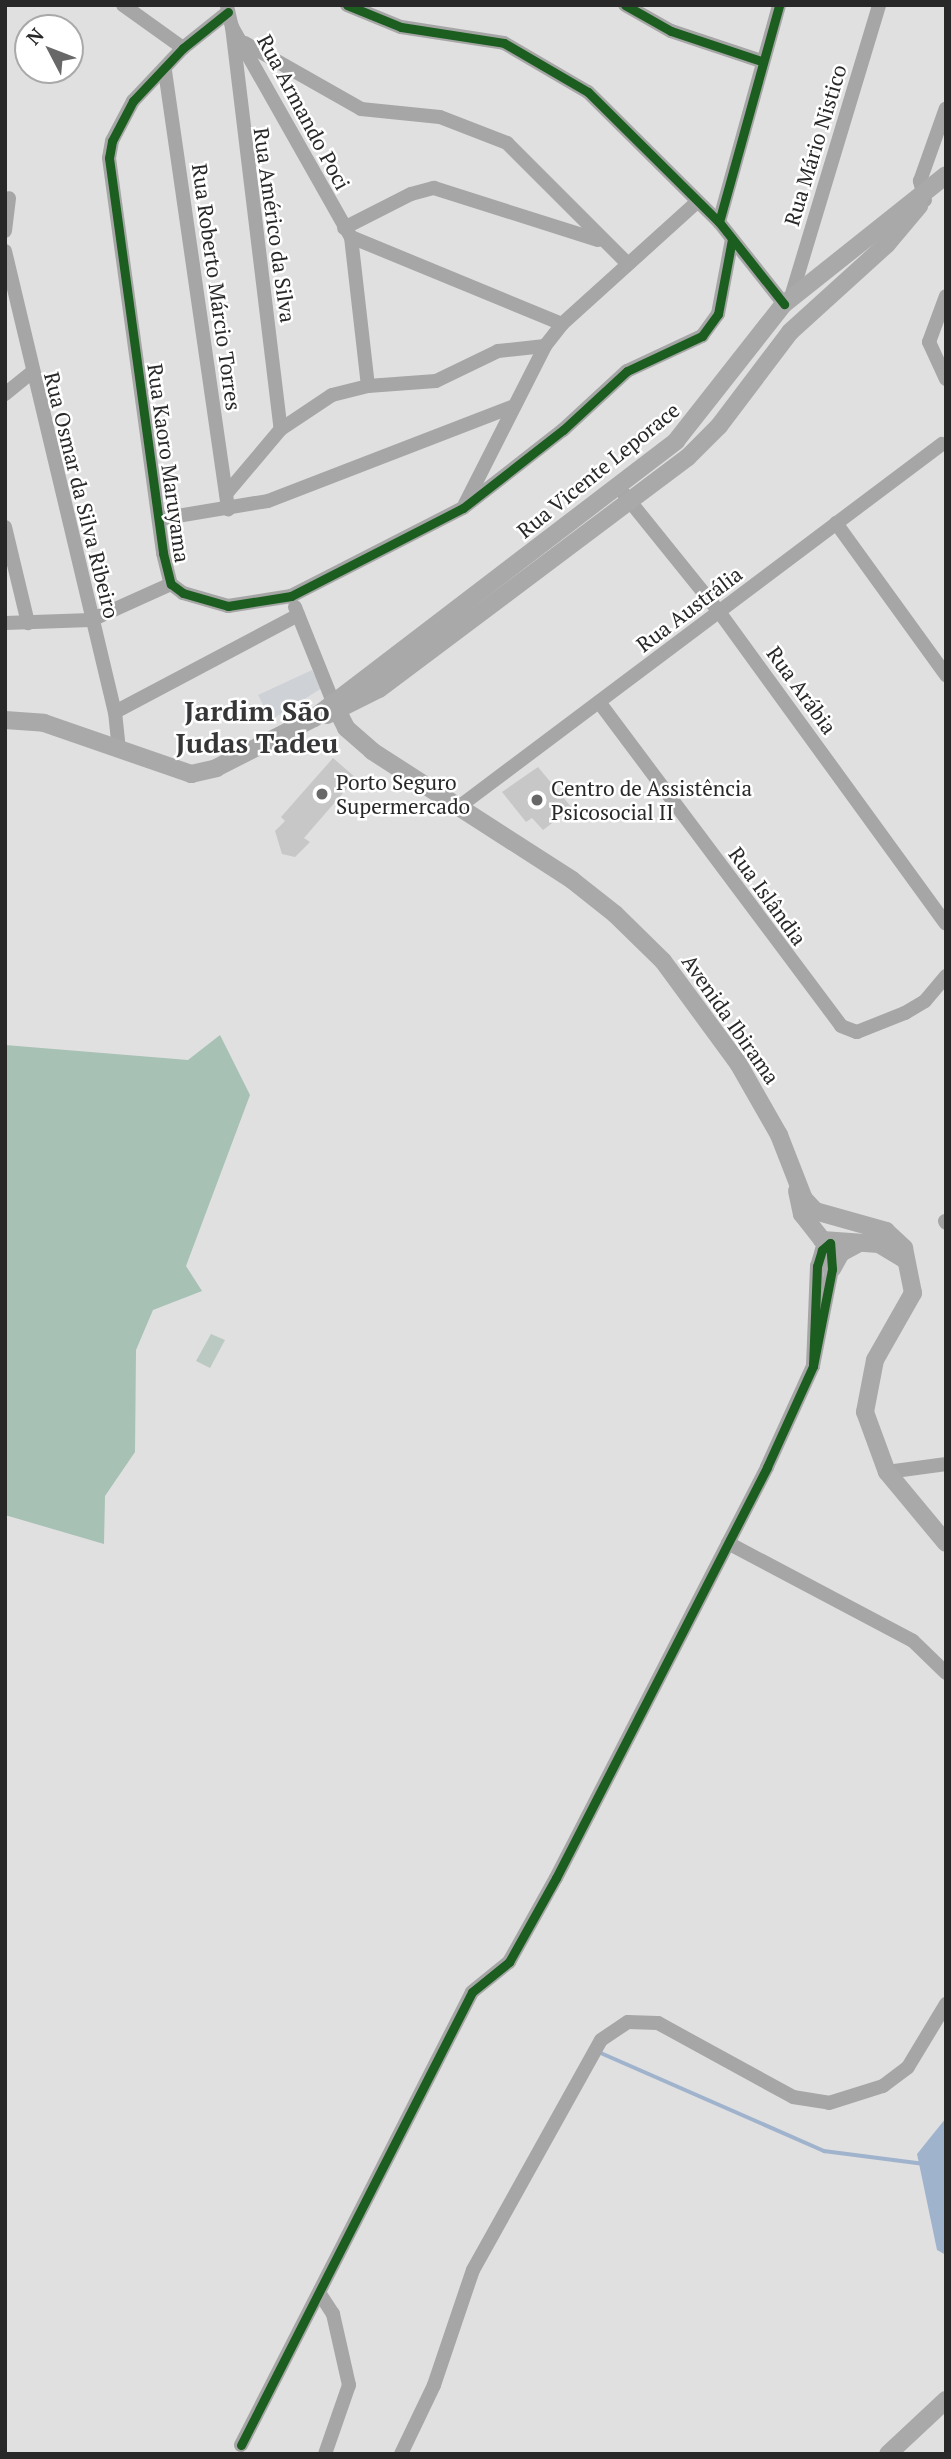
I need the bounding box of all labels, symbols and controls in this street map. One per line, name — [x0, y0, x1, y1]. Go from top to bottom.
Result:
north arrow — [14, 14, 84, 84]
text: N — [20, 22, 49, 50]
street label: Rua Armando Poci — [252, 30, 356, 194]
street label: Rua Mário Nistico — [779, 61, 851, 229]
street label: Rua Américo da Silva — [249, 126, 301, 324]
street label: Rua Roberto Márcio Torres — [187, 162, 247, 412]
street label: Rua Kaoro Maruyama — [143, 362, 195, 564]
street label: Rua Osmar da Silva Ribeiro — [39, 369, 125, 621]
street label: Rua Vicente Leporace — [512, 397, 684, 543]
street label: Rua Austrália — [631, 561, 747, 657]
street label: Rua Arábia — [762, 641, 842, 739]
district label: Jardim São Judas Tadeu — [176, 694, 338, 760]
place label: Porto Seguro Supermercado — [336, 769, 470, 819]
place label: Centro de Assistência Psicosocial II — [551, 775, 752, 825]
marker: Porto Seguro Supermercado — [314, 786, 330, 802]
marker: Centro de Assistência Psicosocial II — [529, 792, 545, 808]
street label: Rua Islândia — [724, 842, 812, 950]
street label: Avenida Ibirama — [677, 949, 785, 1089]

